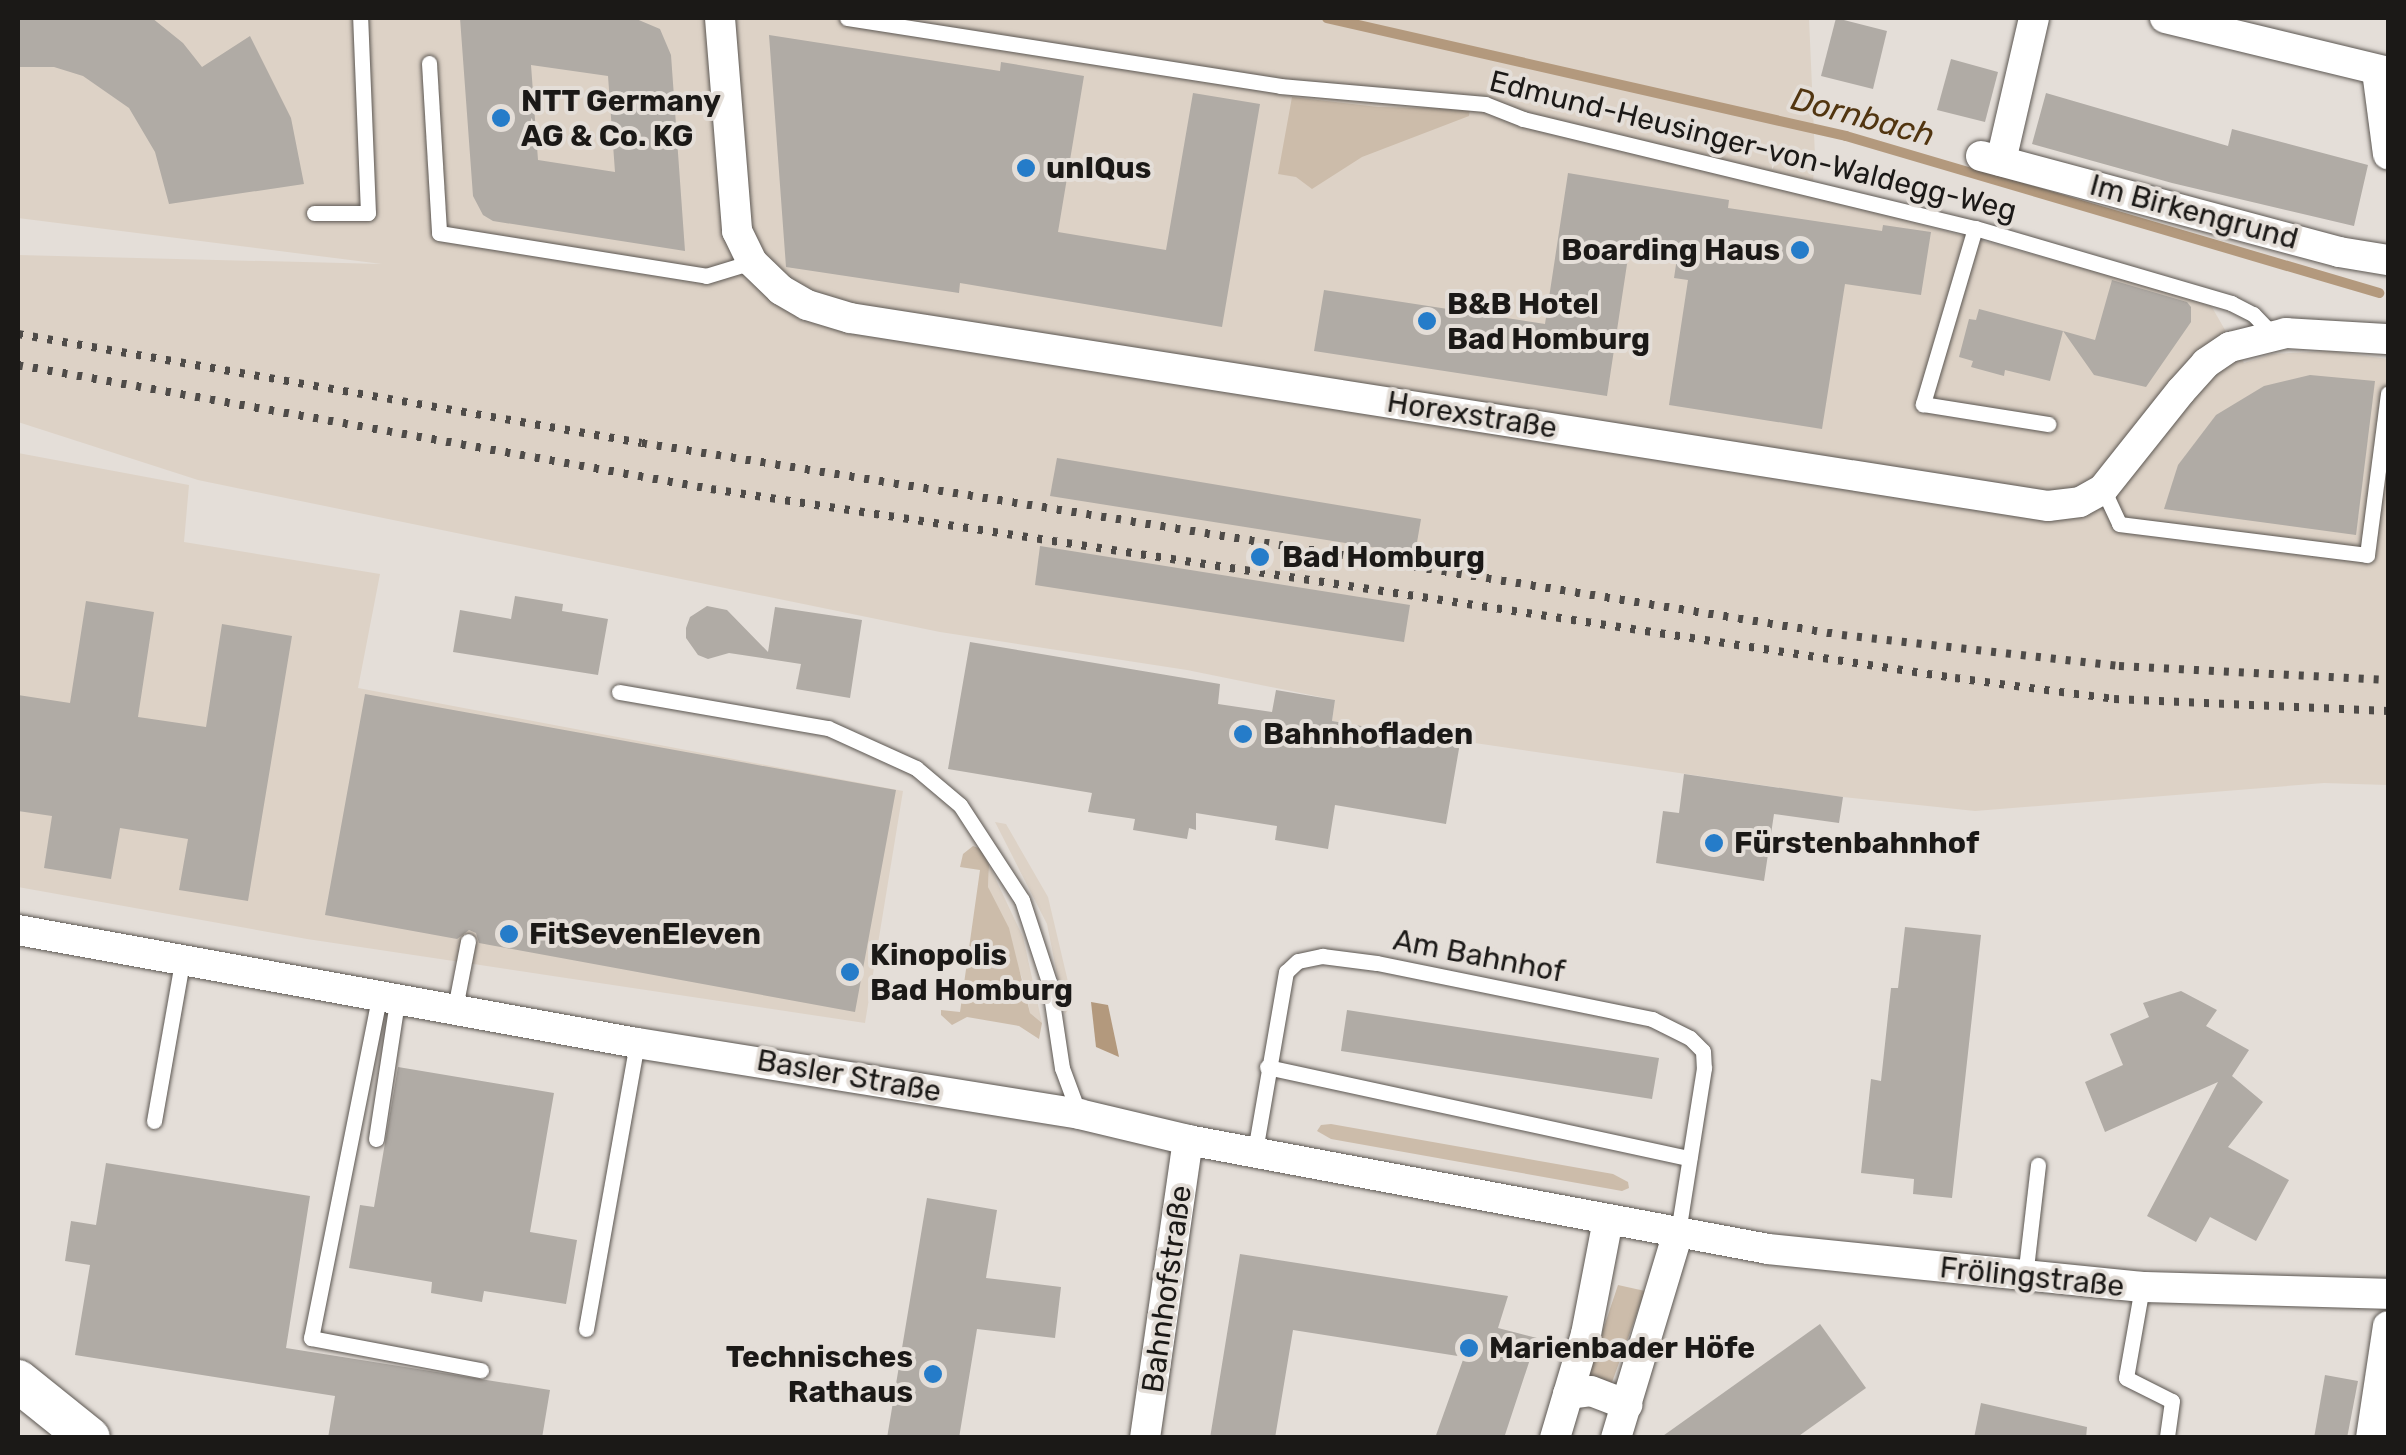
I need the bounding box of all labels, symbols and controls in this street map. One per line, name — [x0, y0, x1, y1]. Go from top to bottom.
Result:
street label: Edmund-Heusinger-von-Waldegg-Weg — [1486, 63, 2020, 229]
water label: Dornbach — [1787, 79, 1939, 155]
place label: NTT Germany AG & Co. KG — [521, 83, 722, 154]
marker: NTT Germany AG & Co. KG — [490, 107, 512, 129]
place label: unIQus — [1046, 150, 1151, 186]
marker: unIQus — [1015, 157, 1037, 179]
street label: Im Birkengrund — [2086, 167, 2302, 257]
place label: Boarding Haus — [1561, 232, 1780, 268]
marker: Boarding Haus — [1789, 239, 1811, 261]
place label: B&B Hotel Bad Homburg — [1447, 286, 1650, 356]
marker: B&B Hotel Bad Homburg — [1416, 310, 1438, 332]
street label: Horexstraße — [1384, 384, 1560, 446]
place label: Bad Homburg — [1282, 539, 1485, 575]
marker: Bad Homburg — [1247, 544, 1273, 570]
place label: Bahnhofladen — [1263, 716, 1473, 752]
marker: Bahnhofladen — [1232, 723, 1254, 745]
place label: Fürstenbahnhof — [1734, 825, 1979, 861]
marker: Fürstenbahnhof — [1703, 832, 1725, 854]
place label: FitSevenEleven — [529, 916, 761, 952]
street label: Am Bahnhof — [1390, 922, 1568, 990]
marker: FitSevenEleven — [498, 923, 520, 945]
place label: Kinopolis Bad Homburg — [870, 937, 1073, 1008]
marker: Kinopolis Bad Homburg — [839, 961, 861, 983]
street label: Basler Straße — [754, 1042, 944, 1110]
street label: Bahnhofstraße — [1135, 1183, 1199, 1395]
street label: Frölingstraße — [1938, 1249, 2126, 1305]
place label: Marienbader Höfe — [1489, 1330, 1756, 1366]
marker: Marienbader Höfe — [1458, 1337, 1480, 1359]
place label: Technisches Rathaus — [726, 1339, 913, 1410]
marker: Technisches Rathaus — [922, 1363, 944, 1385]

